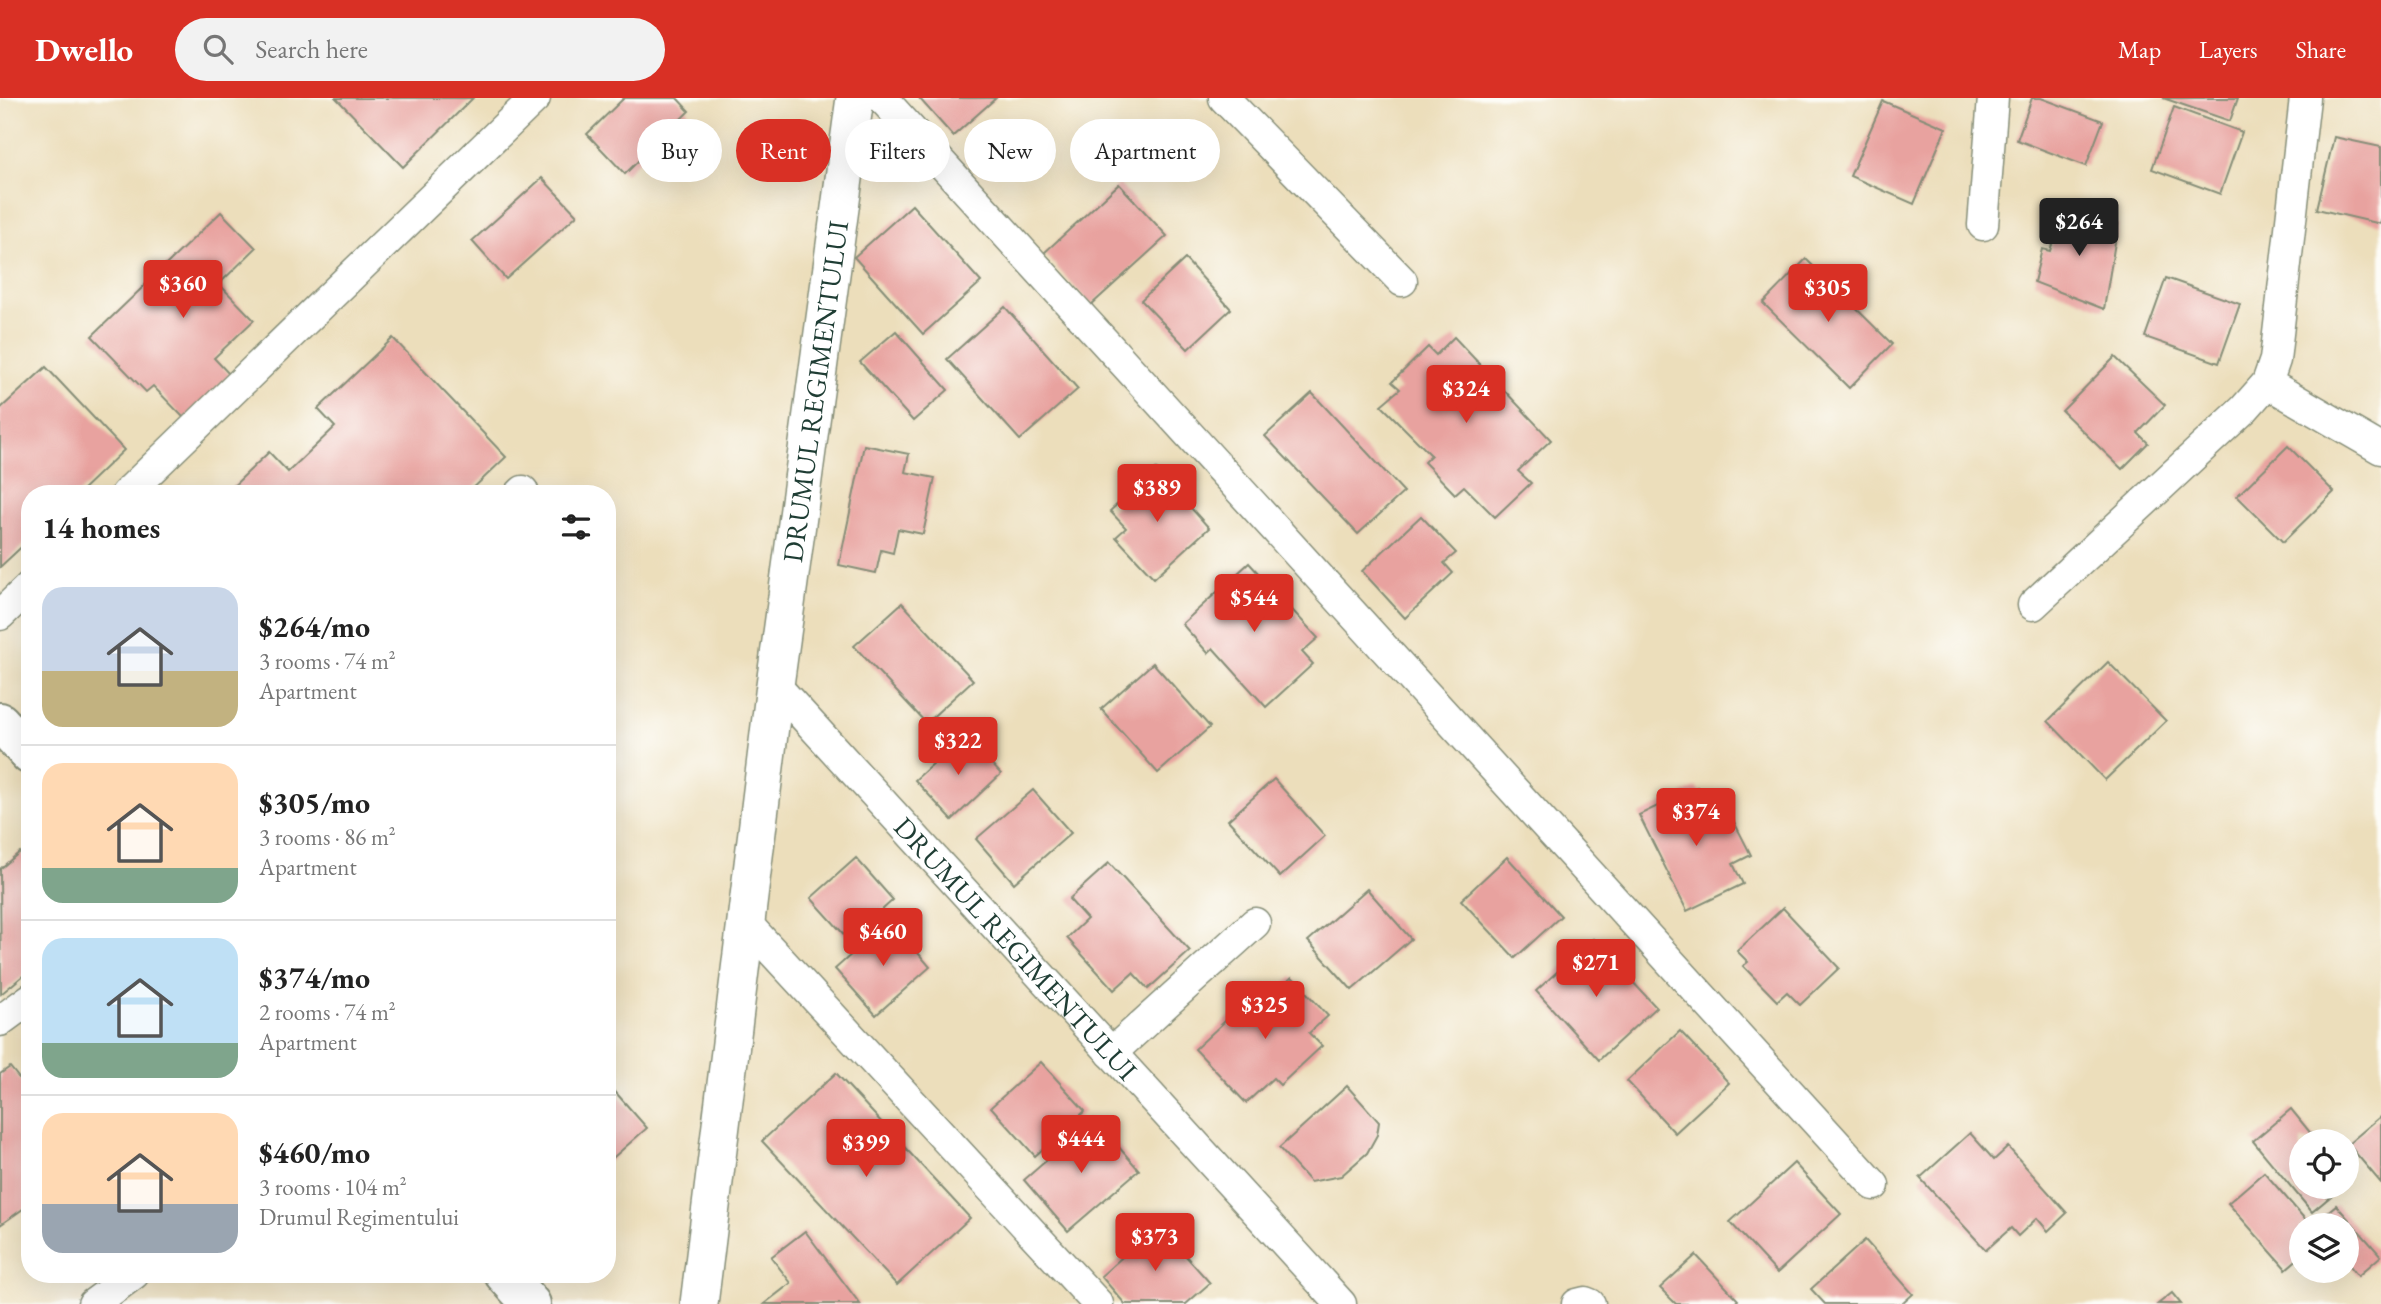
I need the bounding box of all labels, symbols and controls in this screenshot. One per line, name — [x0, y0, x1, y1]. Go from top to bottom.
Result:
search box — [175, 18, 665, 81]
text: Dwello — [35, 28, 133, 71]
icon: search — [199, 30, 237, 68]
text: Search here — [255, 32, 368, 66]
text: Map — [2118, 34, 2161, 65]
text: Layers — [2199, 34, 2258, 65]
text: Share — [2296, 34, 2346, 65]
chip: Buy — [637, 119, 722, 182]
chip: Rent — [736, 119, 831, 182]
chip: Filters — [845, 119, 950, 182]
chip: New — [964, 119, 1056, 182]
chip: Apartment — [1070, 119, 1220, 182]
pin: $264 — [2038, 198, 2120, 258]
text: $264 — [2055, 206, 2103, 236]
street label: DRUMUL REGIMENTULUI — [774, 218, 856, 565]
pin: $360 — [142, 260, 224, 320]
pin: $305 — [1787, 264, 1869, 324]
text: $360 — [159, 268, 207, 298]
text: $305 — [1804, 272, 1852, 302]
pin: $324 — [1425, 366, 1507, 425]
text: $324 — [1442, 373, 1490, 403]
pin: $389 — [1116, 464, 1198, 524]
text: $389 — [1133, 472, 1181, 502]
text: 14 homes — [42, 508, 160, 547]
icon: filters — [557, 508, 595, 546]
pin: $544 — [1213, 574, 1295, 634]
text: $544 — [1230, 582, 1278, 612]
text: $264/mo — [259, 607, 370, 646]
icon: home — [98, 615, 182, 699]
text: 3 rooms · 74 m² — [259, 646, 396, 676]
text: Apartment — [259, 676, 357, 706]
pin: $322 — [917, 718, 999, 777]
text: $322 — [934, 725, 982, 755]
text: $305/mo — [259, 783, 370, 822]
pin: $374 — [1655, 788, 1737, 848]
icon: home — [98, 791, 182, 875]
text: $374 — [1672, 796, 1720, 826]
street label: DRUMUL REGIMENTULUI — [886, 809, 1146, 1088]
text: 3 rooms · 86 m² — [259, 822, 396, 852]
text: Apartment — [259, 852, 357, 882]
pin: $460 — [842, 908, 924, 968]
text: $460 — [859, 916, 907, 946]
pin: $271 — [1555, 940, 1637, 999]
text: $271 — [1572, 947, 1620, 977]
text: $374/mo — [259, 958, 370, 997]
icon: home — [98, 966, 182, 1050]
pin: $325 — [1224, 982, 1306, 1041]
text: $325 — [1241, 989, 1289, 1019]
text: 2 rooms · 74 m² — [259, 997, 396, 1027]
text: Apartment — [259, 1027, 357, 1057]
pin: $444 — [1040, 1116, 1122, 1175]
pin: $399 — [825, 1119, 907, 1179]
text: $444 — [1057, 1123, 1105, 1153]
text: $399 — [842, 1127, 890, 1157]
map controls — [2289, 1129, 2359, 1283]
button: locate — [2289, 1129, 2359, 1199]
text: $460/mo — [259, 1133, 370, 1172]
icon: home — [98, 1141, 182, 1225]
text: 3 rooms · 104 m² — [259, 1172, 407, 1202]
text: Drumul Regimentului — [259, 1202, 459, 1232]
button: layers — [2289, 1213, 2359, 1283]
pin: $373 — [1114, 1214, 1196, 1273]
text: $373 — [1131, 1221, 1179, 1251]

